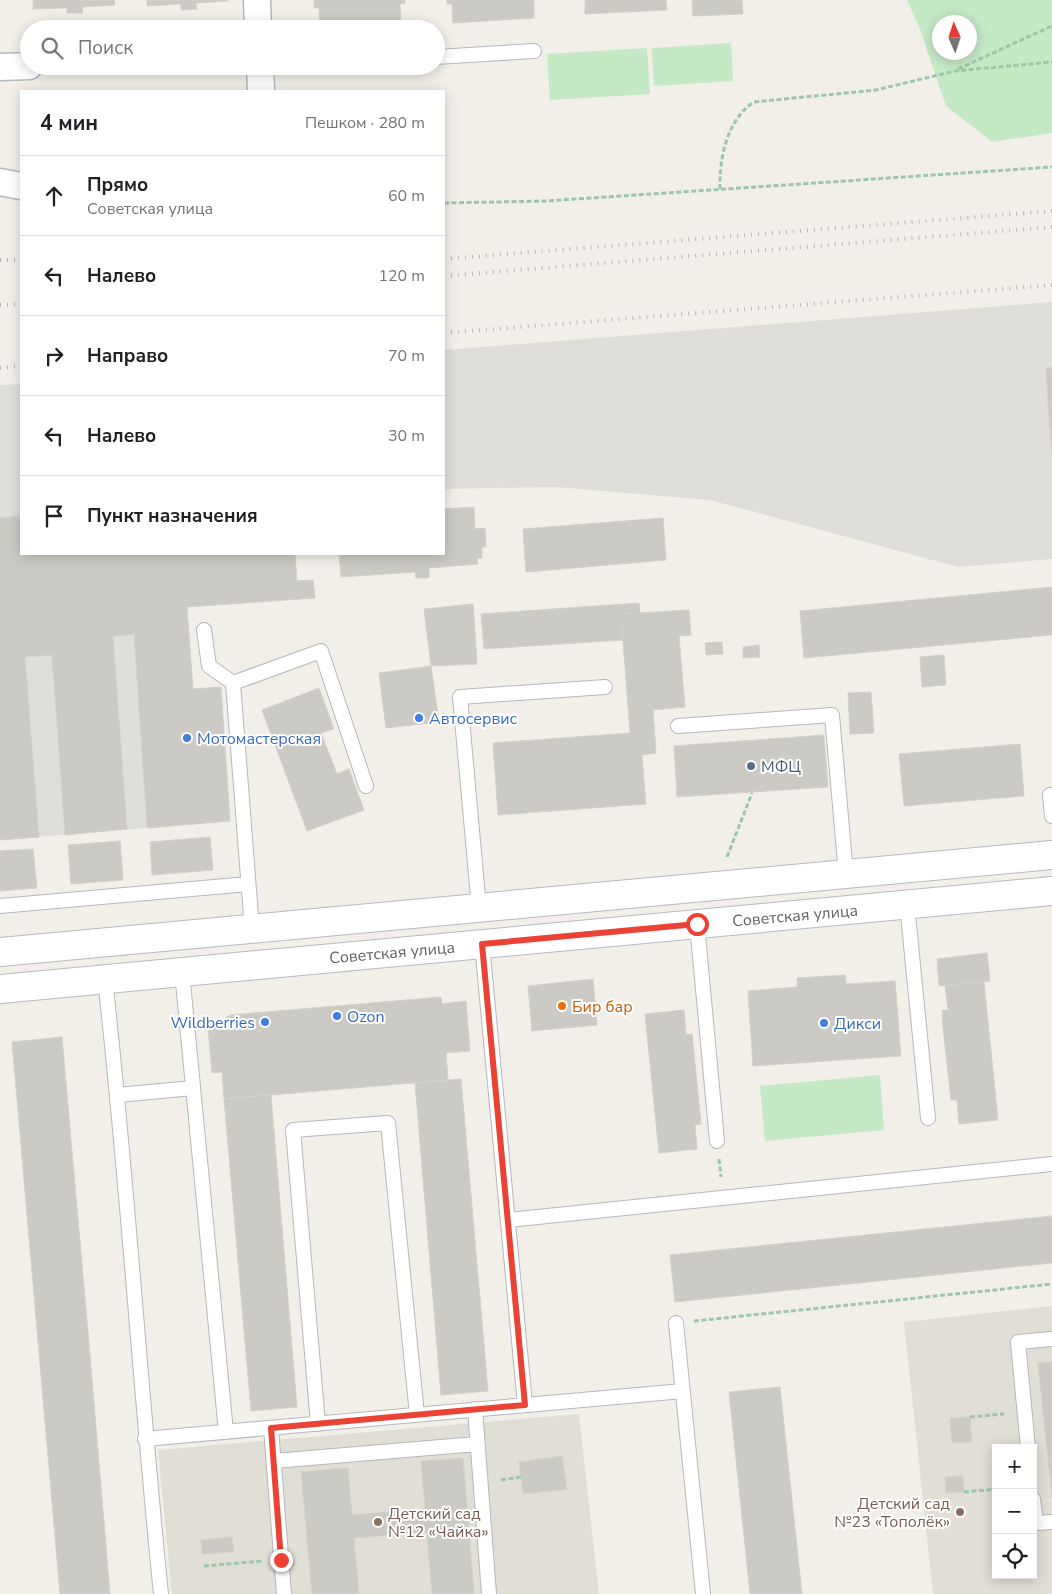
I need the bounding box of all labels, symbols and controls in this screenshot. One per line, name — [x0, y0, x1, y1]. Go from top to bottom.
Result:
north arrow — [932, 15, 977, 60]
search box — [20, 20, 445, 75]
icon: search — [38, 34, 66, 62]
text: Поиск — [78, 35, 133, 61]
text: 4 мин — [40, 109, 98, 137]
text: Пешком · 280 m — [305, 112, 425, 134]
text: Прямо — [87, 172, 148, 198]
icon: ahead — [40, 182, 68, 210]
text: 60 m — [388, 185, 425, 207]
text: Советская улица — [87, 198, 213, 220]
icon: left — [40, 262, 68, 290]
text: Налево — [87, 263, 156, 289]
text: 120 m — [378, 265, 425, 287]
icon: right — [40, 342, 68, 370]
text: Направо — [87, 343, 168, 369]
text: 70 m — [388, 345, 425, 367]
icon: left — [40, 422, 68, 450]
text: Налево — [87, 423, 156, 449]
text: 30 m — [388, 425, 425, 447]
icon: arrive — [40, 502, 68, 530]
text: Пункт назначения — [87, 503, 258, 529]
place label: Автосервис — [429, 708, 518, 730]
marker: Автосервис — [413, 712, 425, 724]
place label: Мотомастерская — [197, 728, 321, 750]
marker: Мотомастерская — [181, 732, 193, 744]
place label: МФЦ — [761, 756, 801, 778]
marker: МФЦ — [745, 760, 757, 772]
street label: Советская улица — [731, 900, 859, 932]
route start — [686, 913, 709, 936]
street label: Советская улица — [328, 937, 456, 969]
place label: Бир бар — [572, 996, 633, 1018]
marker: Бир бар — [556, 1000, 568, 1012]
place label: Ozon — [347, 1006, 385, 1028]
marker: Ozon — [331, 1010, 343, 1022]
place label: Wildberries — [170, 1012, 255, 1034]
place label: Дикси — [834, 1013, 881, 1035]
marker: Wildberries — [259, 1016, 271, 1028]
marker: Дикси — [818, 1017, 830, 1029]
map controls — [992, 1444, 1037, 1579]
button: + — [992, 1444, 1037, 1489]
button: − — [992, 1489, 1037, 1534]
place label: Детский сад №23 «Тополёк» — [834, 1493, 951, 1533]
place label: Детский сад №12 «Чайка» — [388, 1503, 489, 1543]
marker: Детский сад №23 «Тополёк» — [954, 1506, 966, 1518]
marker: Детский сад №12 «Чайка» — [372, 1516, 384, 1528]
button: locate — [992, 1534, 1037, 1579]
route end — [270, 1549, 293, 1572]

